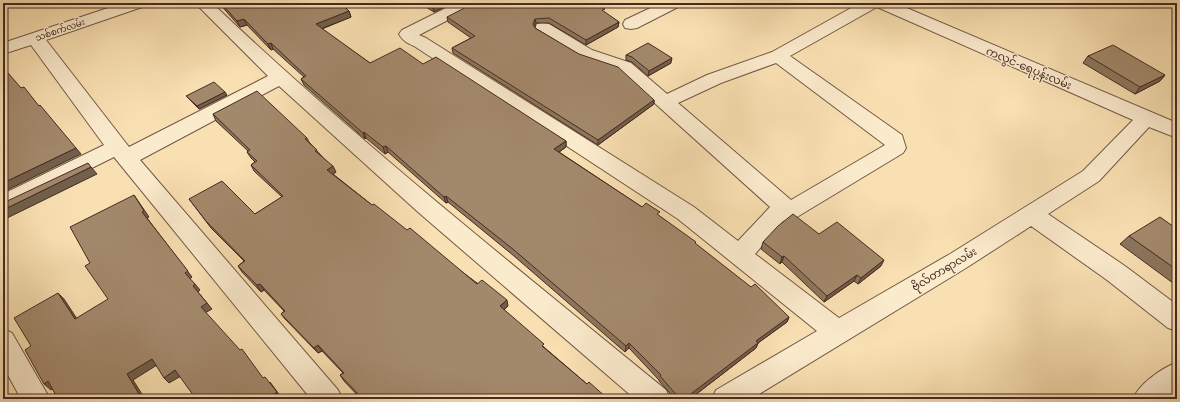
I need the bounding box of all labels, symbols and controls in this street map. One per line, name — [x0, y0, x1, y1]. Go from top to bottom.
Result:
street label: သစ်စက်လမ်း — [34, 16, 86, 44]
street label: ကလွင်-ရေပုန်းလမ်း — [983, 44, 1074, 94]
street label: ဗိုလ်တာရာလမ်း — [909, 244, 980, 296]

